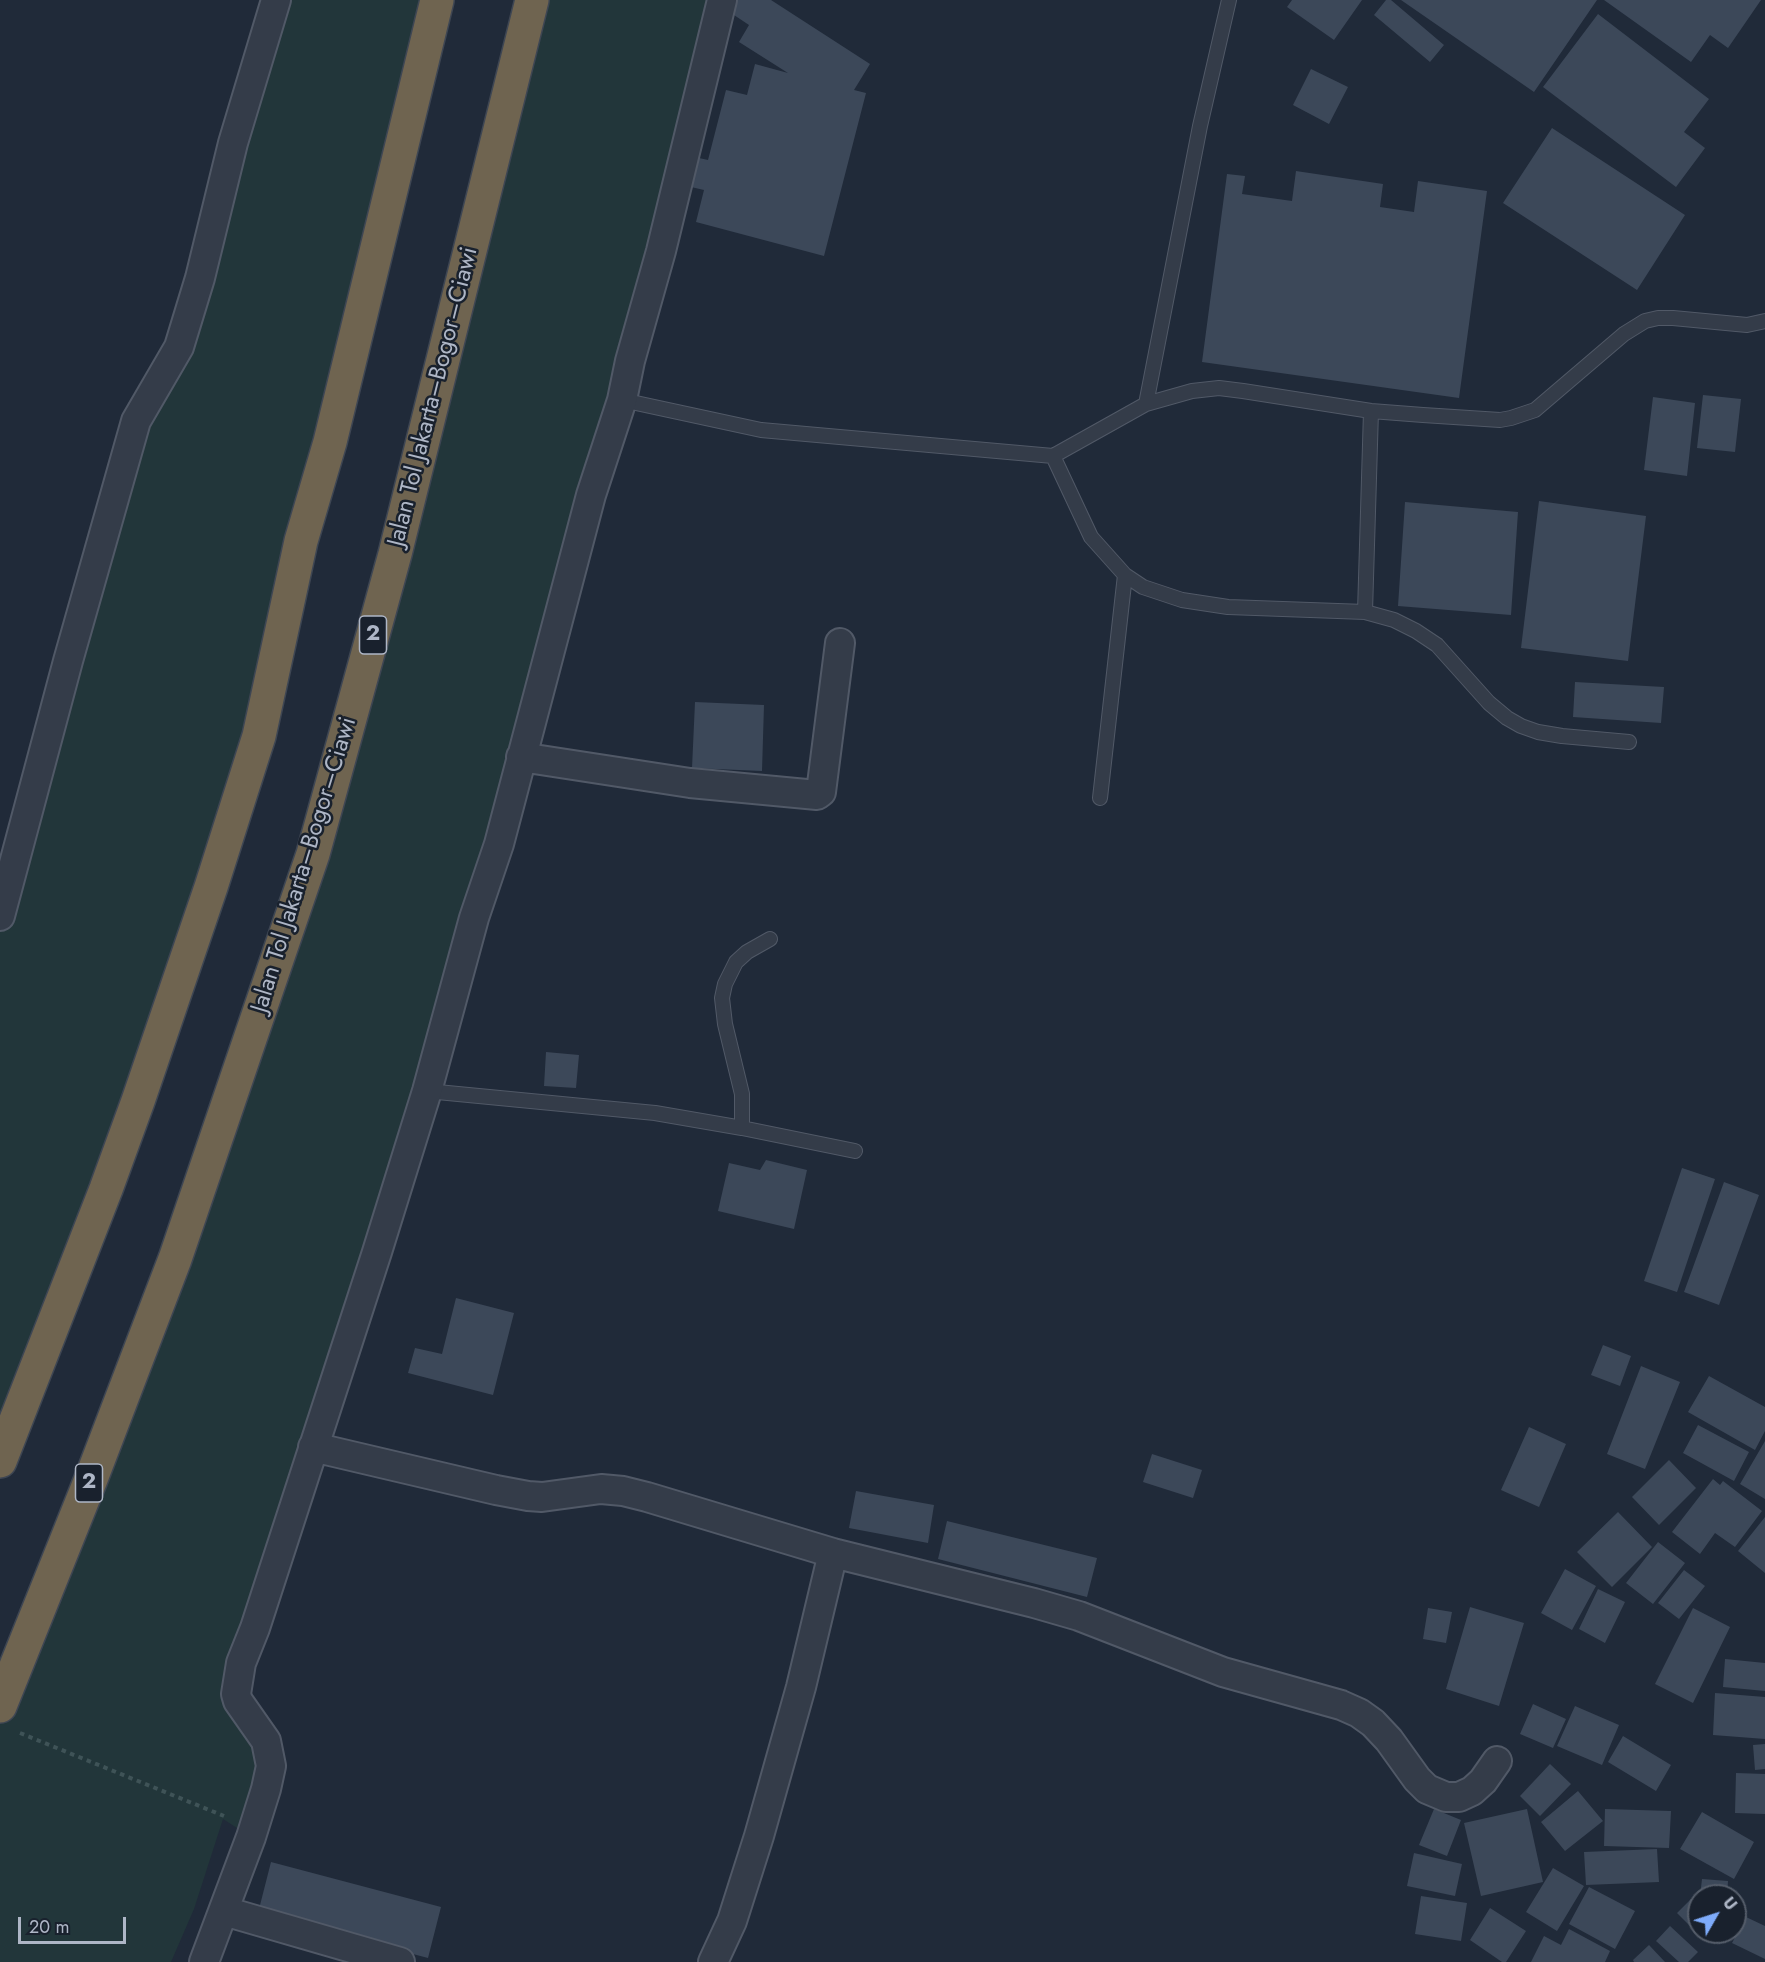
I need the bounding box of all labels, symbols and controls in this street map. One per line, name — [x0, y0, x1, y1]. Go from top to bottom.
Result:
street label: Jalan Tol Jakarta–Bogor–Ciawi — [383, 244, 485, 550]
road number: 2 — [360, 616, 386, 654]
street label: Jalan Tol Jakarta–Bogor–Ciawi — [246, 714, 364, 1016]
road number: 2 — [76, 1464, 103, 1502]
north arrow — [1687, 1884, 1747, 1944]
text: U — [1717, 1892, 1742, 1915]
scale bar — [21, 1905, 129, 1943]
text: 20 m — [29, 1914, 69, 1940]

